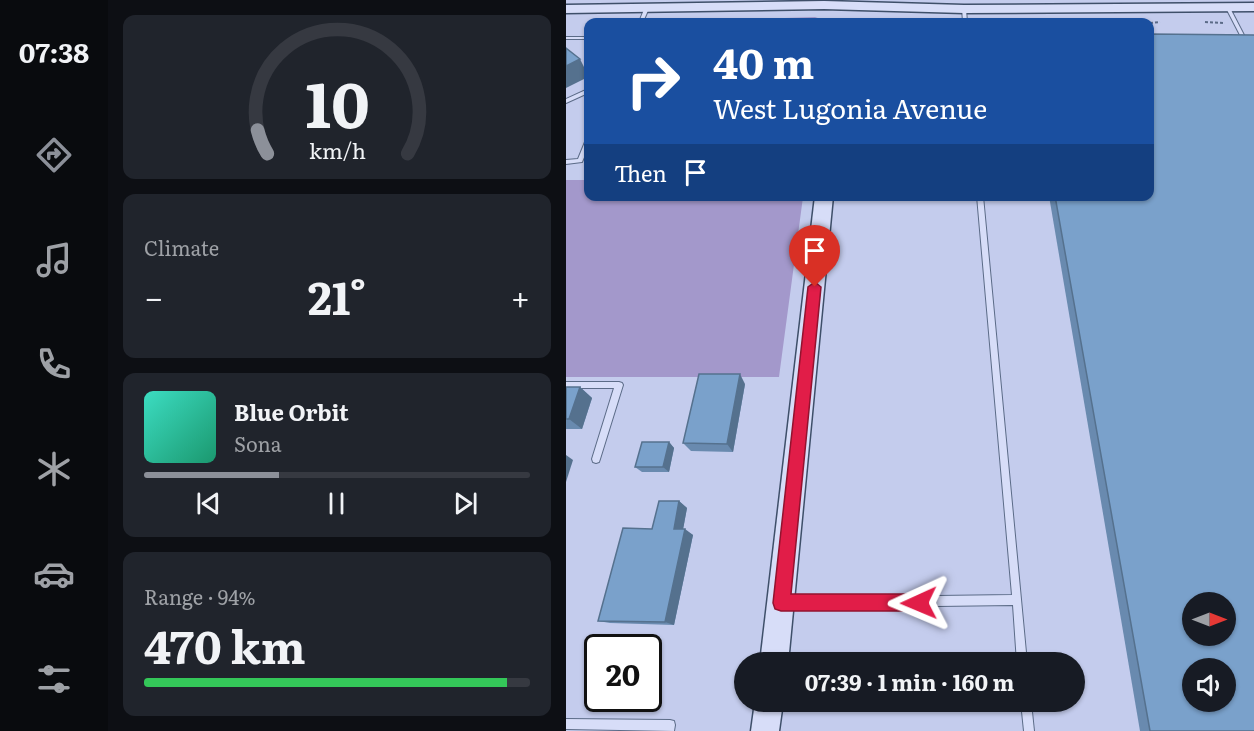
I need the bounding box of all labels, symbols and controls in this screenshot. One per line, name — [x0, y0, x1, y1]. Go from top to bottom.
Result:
text: 40 m — [713, 30, 814, 92]
text: 07:38 — [19, 31, 89, 71]
icon: right — [614, 42, 692, 120]
text: 10 — [305, 55, 369, 147]
text: West Lugonia Avenue — [713, 87, 987, 127]
icon: directions — [33, 134, 75, 176]
text: km/h — [308, 134, 366, 166]
text: Then — [614, 156, 667, 189]
icon: arrive — [679, 156, 712, 189]
pin — [789, 225, 840, 287]
text: Climate — [144, 232, 219, 262]
icon: arrive — [798, 234, 831, 267]
icon: music — [33, 239, 75, 281]
text: 21° — [308, 262, 366, 329]
text: − — [144, 271, 163, 320]
text: + — [511, 271, 530, 320]
icon: phone — [33, 343, 75, 385]
text: Blue Orbit — [234, 395, 349, 428]
text: Sona — [234, 428, 282, 458]
icon: climate — [33, 448, 75, 490]
icon: previous — [192, 487, 225, 520]
icon: pause — [320, 487, 353, 520]
icon: next — [449, 487, 482, 520]
icon: car — [33, 553, 75, 595]
position arrow — [887, 571, 951, 635]
text: Range · 94% — [144, 581, 256, 611]
north arrow — [1182, 592, 1236, 646]
map controls — [1182, 592, 1236, 712]
text: 470 km — [144, 611, 306, 678]
speed limit sign: 20 — [584, 634, 662, 712]
icon: filters — [33, 658, 75, 700]
button: sound — [1182, 658, 1236, 712]
text: 07:39 · 1 min · 160 m — [805, 665, 1014, 698]

